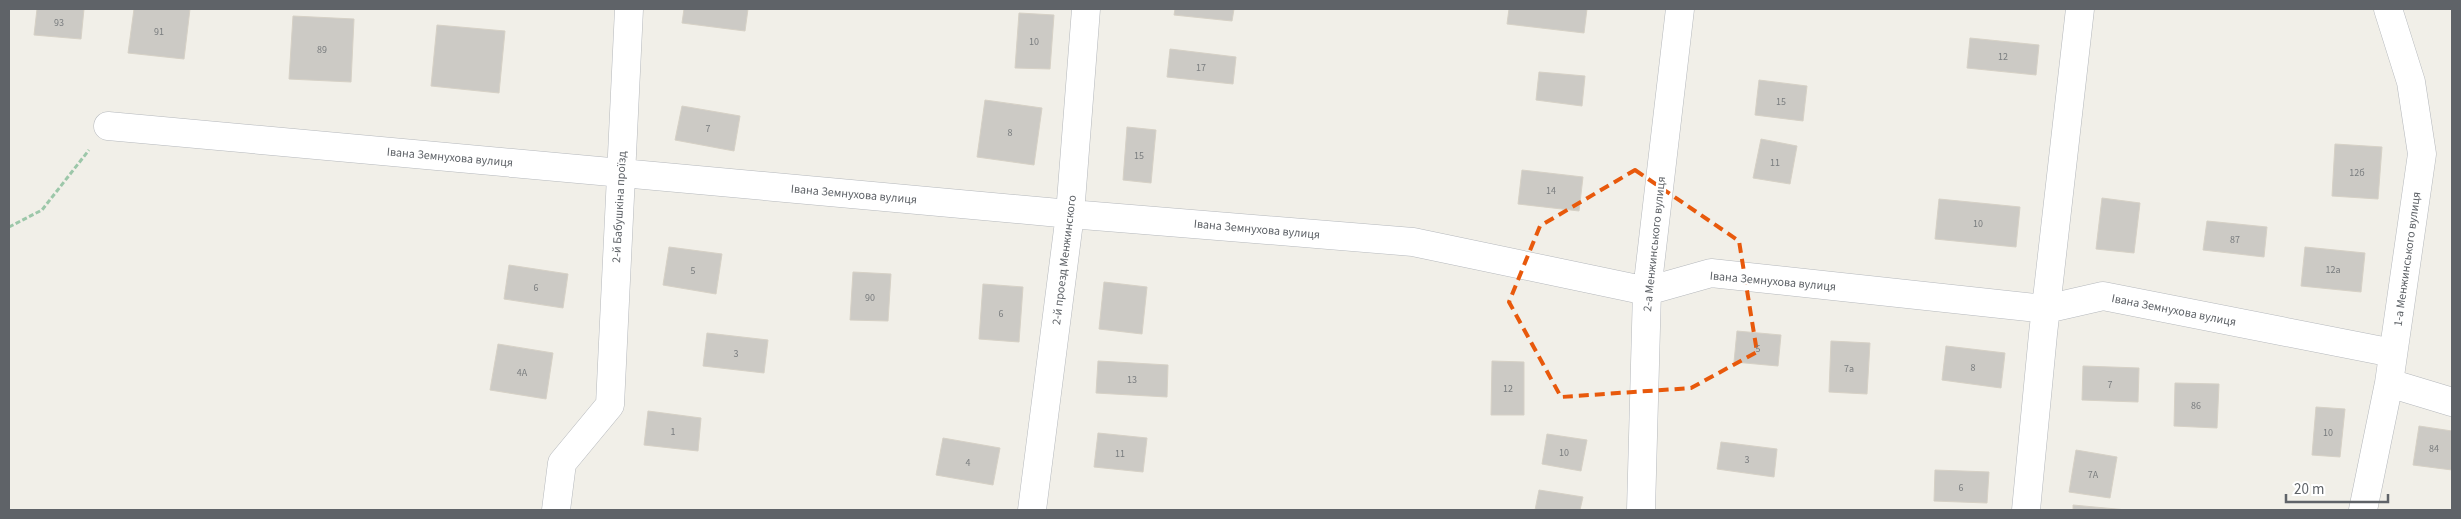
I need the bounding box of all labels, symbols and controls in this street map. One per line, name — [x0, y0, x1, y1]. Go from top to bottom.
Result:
house number: 93 — [54, 16, 64, 30]
house number: 91 — [154, 25, 164, 39]
house number: 10 — [1029, 35, 1039, 49]
house number: 89 — [317, 43, 327, 57]
house number: 12 — [1998, 50, 2008, 64]
house number: 17 — [1196, 61, 1206, 75]
house number: 15 — [1776, 95, 1786, 109]
house number: 7 — [706, 122, 711, 136]
house number: 8 — [1008, 126, 1013, 140]
street label: Івана Земнухова вулиця — [386, 144, 514, 171]
house number: 15 — [1134, 149, 1144, 163]
street label: 2-й Бабушкіна проїзд — [608, 150, 631, 263]
house number: 11 — [1770, 156, 1780, 170]
house number: 12б — [2349, 166, 2365, 180]
street label: 2-а Менжинського вулиця — [1639, 176, 1670, 313]
street label: Івана Земнухова вулиця — [790, 181, 918, 208]
house number: 14 — [1546, 184, 1556, 198]
street label: 1-а Менжинського вулиця — [2390, 191, 2425, 328]
street label: 2-й проезд Менжинского — [1048, 194, 1081, 326]
street label: Івана Земнухова вулиця — [1193, 216, 1321, 243]
house number: 10 — [1973, 217, 1983, 231]
house number: 87 — [2230, 233, 2240, 247]
house number: 12а — [2326, 263, 2340, 277]
house number: 5 — [691, 264, 696, 278]
street label: Івана Земнухова вулиця — [1709, 268, 1837, 295]
house number: 6 — [534, 281, 539, 295]
street label: Івана Земнухова вулиця — [2110, 290, 2238, 331]
house number: 90 — [865, 291, 875, 305]
house number: 6 — [999, 307, 1004, 321]
house number: 5 — [1756, 342, 1761, 356]
house number: 3 — [734, 347, 739, 361]
house number: 8 — [1971, 361, 1976, 375]
house number: 7а — [1844, 362, 1854, 376]
house number: 4А — [517, 366, 528, 380]
house number: 13 — [1127, 373, 1137, 387]
house number: 7 — [2108, 378, 2113, 392]
house number: 12 — [1503, 382, 1513, 396]
house number: 86 — [2191, 399, 2201, 413]
house number: 1 — [671, 425, 676, 439]
house number: 10 — [2323, 426, 2333, 440]
house number: 84 — [2429, 442, 2439, 456]
house number: 10 — [1559, 446, 1569, 460]
house number: 11 — [1115, 447, 1125, 461]
house number: 3 — [1745, 453, 1750, 467]
house number: 4 — [966, 456, 971, 470]
house number: 7А — [2088, 468, 2099, 482]
scale bar — [2286, 472, 2388, 504]
text: 20 m — [2294, 479, 2324, 500]
house number: 6 — [1959, 481, 1964, 495]

